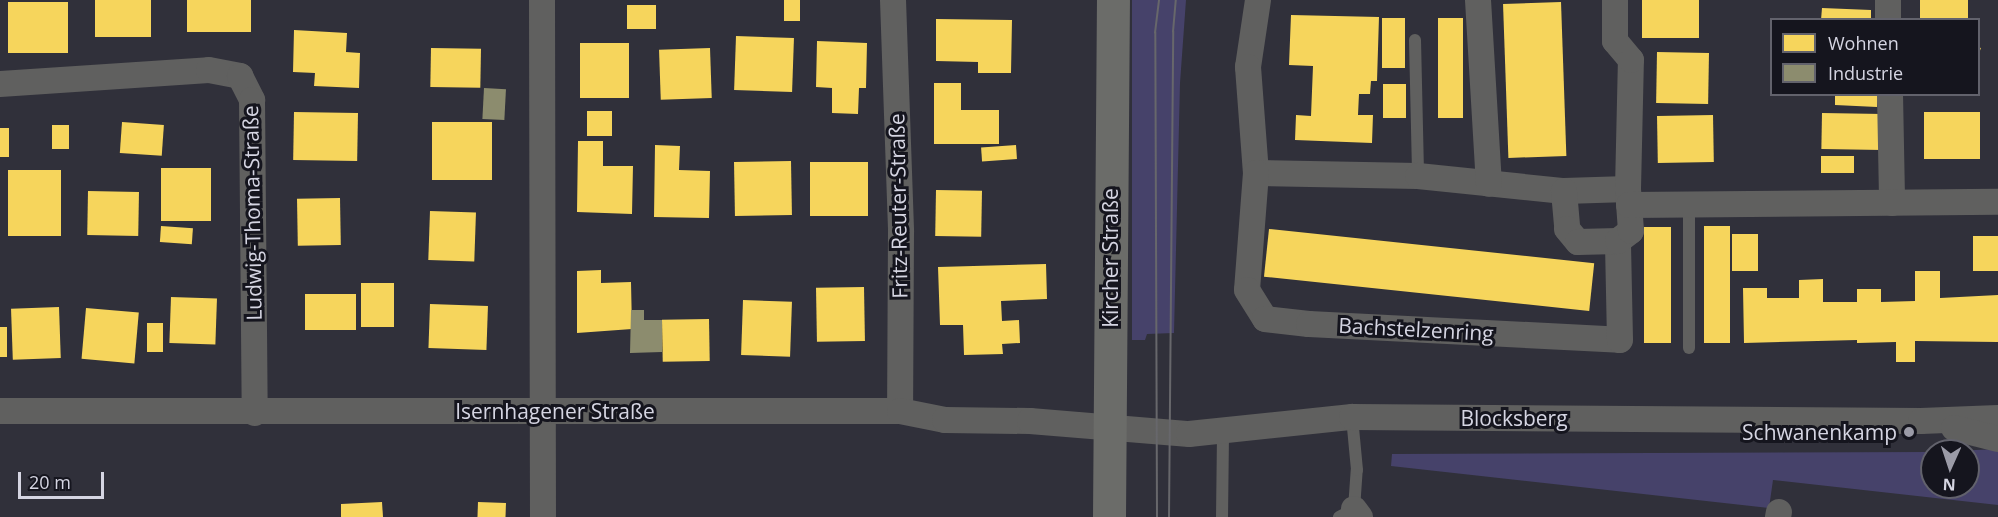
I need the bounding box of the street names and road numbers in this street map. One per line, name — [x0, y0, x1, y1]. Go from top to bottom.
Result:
street label: Ludwig-Thoma-Straße — [238, 105, 266, 321]
street label: Fritz-Reuter-Straße — [884, 113, 912, 299]
street label: Kircher Straße — [1097, 188, 1123, 328]
street label: Bachstelzenring — [1338, 312, 1494, 346]
street label: Isernhagener Straße — [455, 398, 655, 424]
street label: Blocksberg — [1460, 405, 1568, 431]

